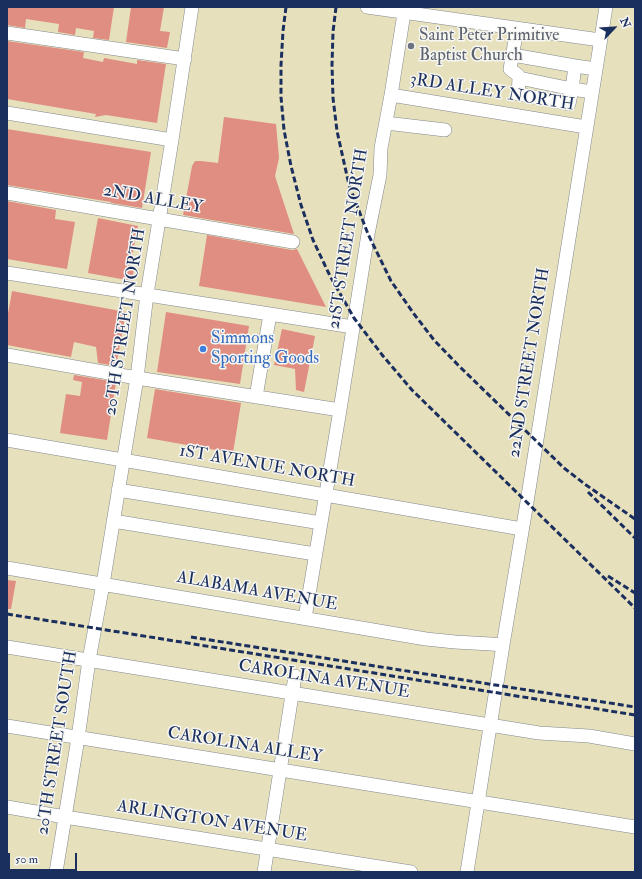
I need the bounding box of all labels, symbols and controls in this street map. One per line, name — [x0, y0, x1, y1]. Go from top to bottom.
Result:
north arrow — [594, 8, 634, 48]
text: N — [617, 15, 633, 30]
place label: Saint Peter Primitive Baptist Church — [419, 26, 559, 66]
marker: Saint Peter Primitive Baptist Church — [406, 41, 416, 51]
street label: 3RD ALLEY NORTH — [408, 70, 576, 116]
street label: 21ST STREET NORTH — [325, 147, 373, 331]
street label: 2ND ALLEY — [102, 181, 204, 219]
street label: 20TH STREET NORTH — [101, 227, 151, 417]
street label: 22ND STREET NORTH — [505, 267, 555, 459]
place label: Simmons Sporting Goods — [211, 329, 319, 369]
marker: Simmons Sporting Goods — [198, 344, 208, 354]
street label: 1ST AVENUE NORTH — [178, 441, 356, 493]
street label: ALABAMA AVENUE — [175, 568, 339, 616]
street label: 20TH STREET SOUTH — [33, 649, 83, 837]
street label: CAROLINA AVENUE — [237, 656, 411, 704]
street label: CAROLINA ALLEY — [166, 724, 324, 768]
street label: ARLINGTON AVENUE — [116, 797, 308, 847]
scale bar — [10, 845, 79, 871]
text: 50 m — [15, 852, 38, 867]

